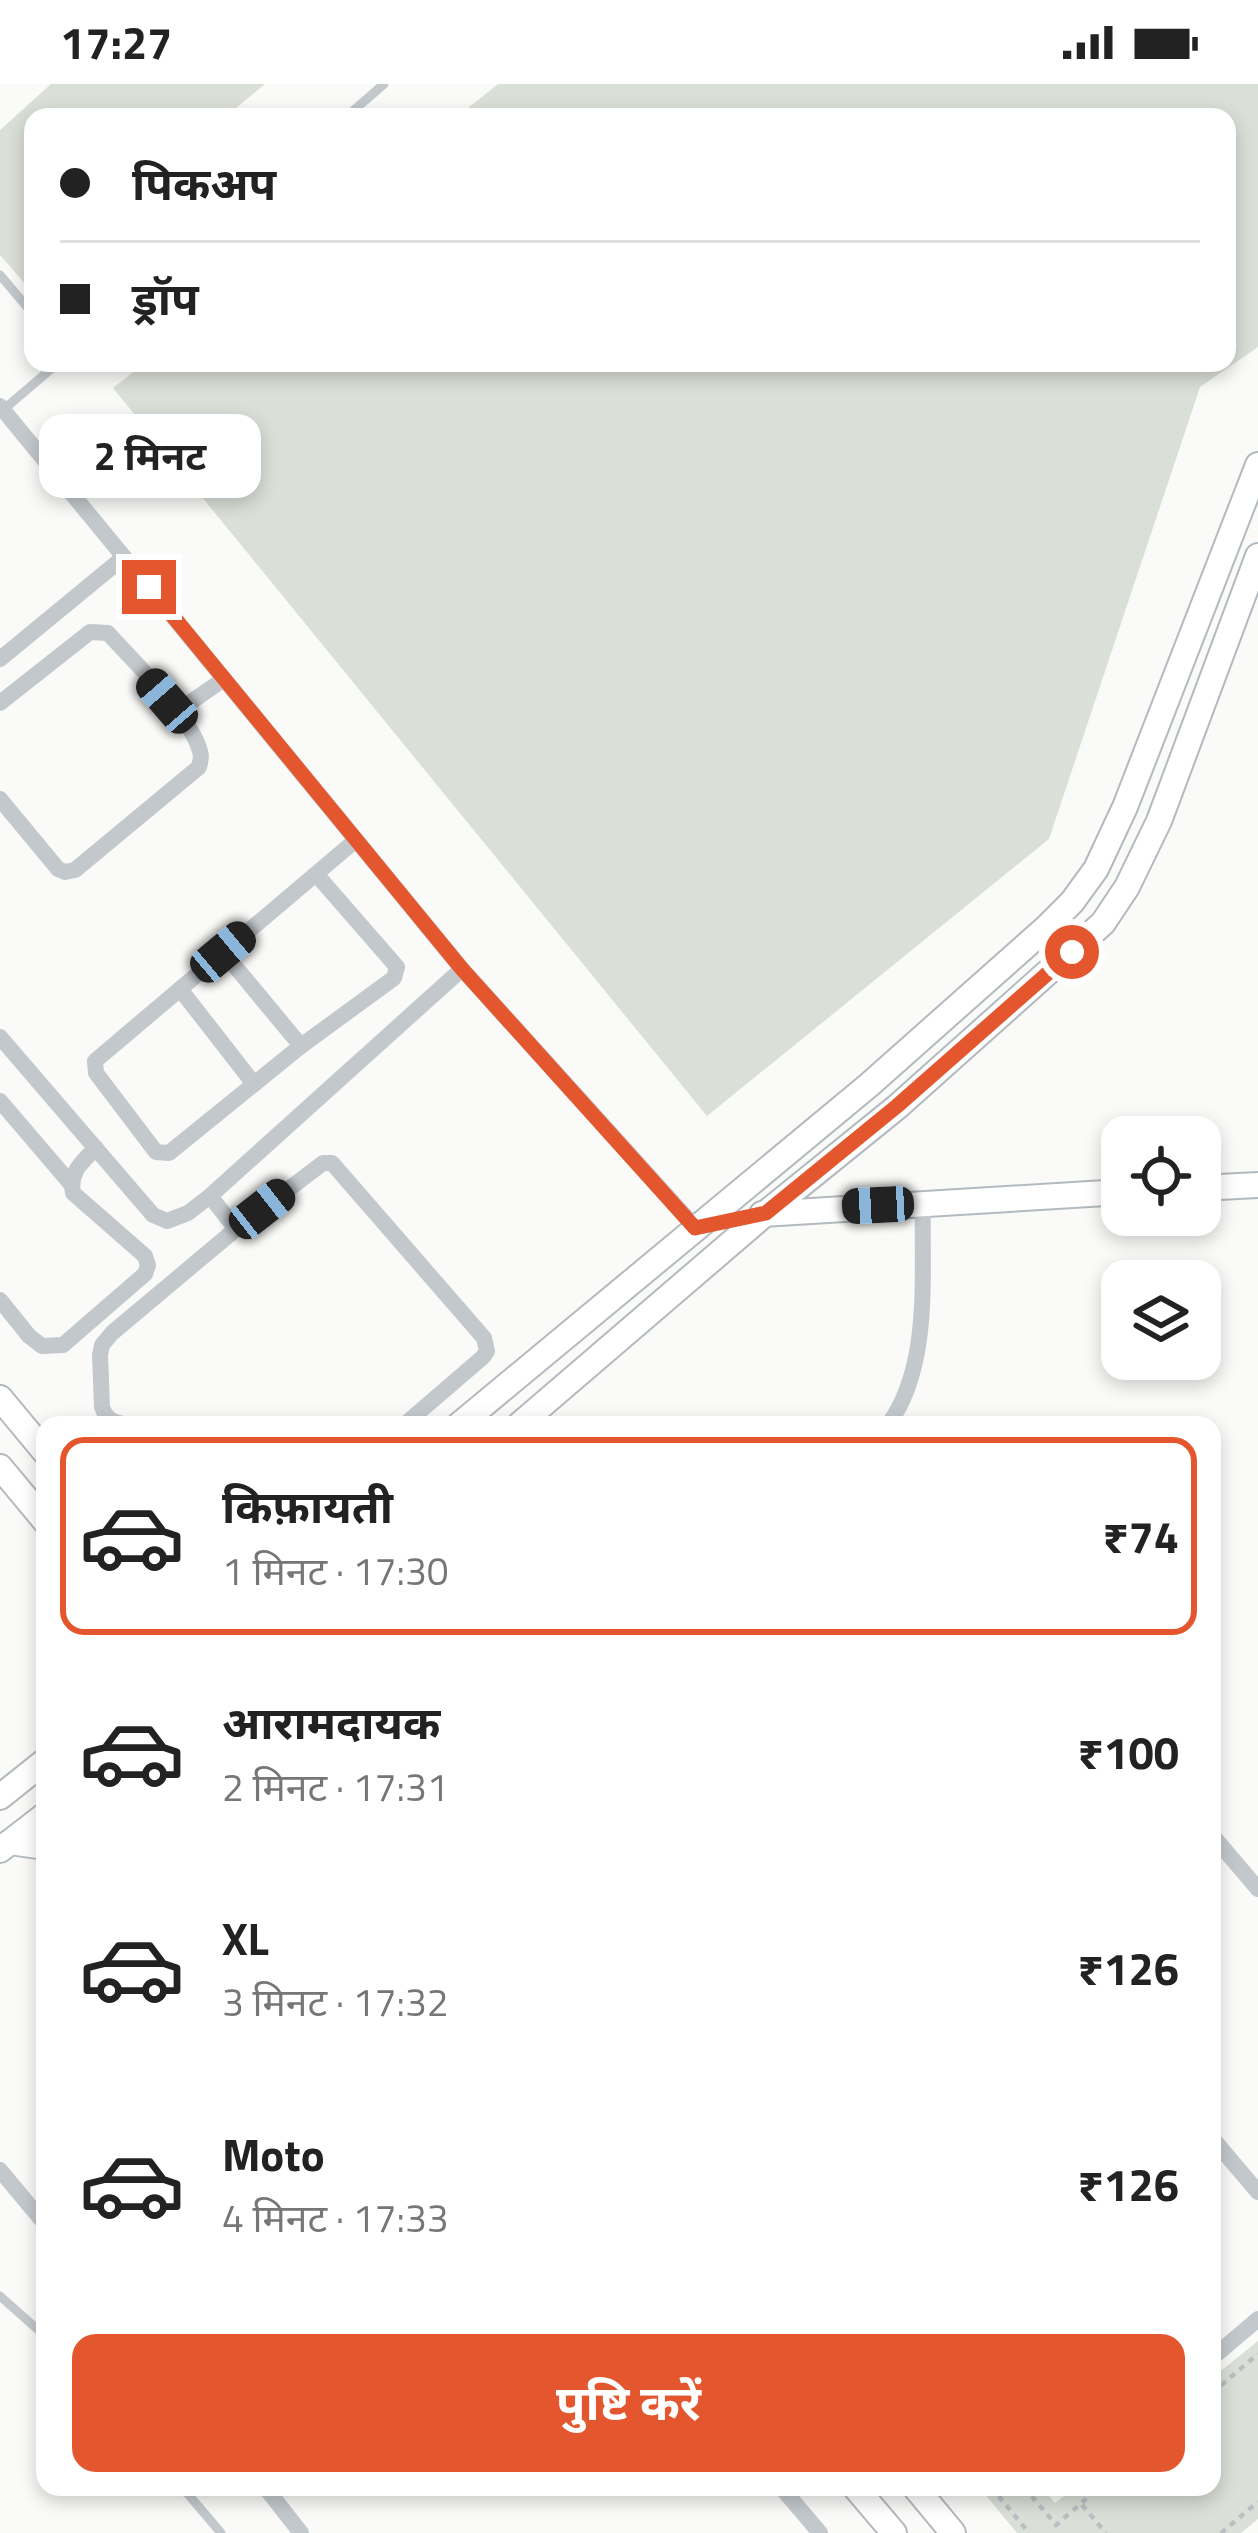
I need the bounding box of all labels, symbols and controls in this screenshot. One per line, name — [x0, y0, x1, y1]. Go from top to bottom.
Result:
text: 17:27 — [60, 8, 172, 76]
text: पिकअप — [132, 149, 276, 217]
text: ड्रॉप — [132, 264, 199, 332]
callout: 2 मिनट — [38, 413, 260, 497]
text: 2 मिनट — [94, 426, 206, 485]
route end — [122, 560, 176, 614]
car — [130, 662, 204, 740]
car — [184, 915, 262, 989]
route start — [1045, 925, 1099, 979]
map controls — [1101, 1116, 1221, 1380]
button: locate — [1101, 1116, 1221, 1236]
car — [223, 1173, 301, 1245]
car — [841, 1185, 915, 1225]
button: layers — [1101, 1260, 1221, 1380]
text: किफ़ायती — [222, 1472, 393, 1540]
icon: car — [78, 1482, 186, 1590]
text: ₹74 — [1103, 1502, 1179, 1570]
text: 1 मिनट · 17:30 — [222, 1541, 449, 1600]
text: आरामदायक — [222, 1688, 440, 1756]
icon: car — [78, 1698, 186, 1806]
text: ₹100 — [1078, 1718, 1179, 1786]
text: 2 मिनट · 17:31 — [222, 1757, 449, 1816]
text: XL — [222, 1904, 269, 1972]
icon: car — [78, 1914, 186, 2022]
text: ₹126 — [1078, 1934, 1179, 2002]
text: 3 मिनट · 17:32 — [222, 1972, 449, 2031]
text: Moto — [222, 2120, 325, 2188]
icon: car — [78, 2130, 186, 2238]
text: ₹126 — [1078, 2150, 1179, 2218]
text: 4 मिनट · 17:33 — [222, 2188, 449, 2247]
button: पुष्टि करें — [72, 2334, 1185, 2472]

